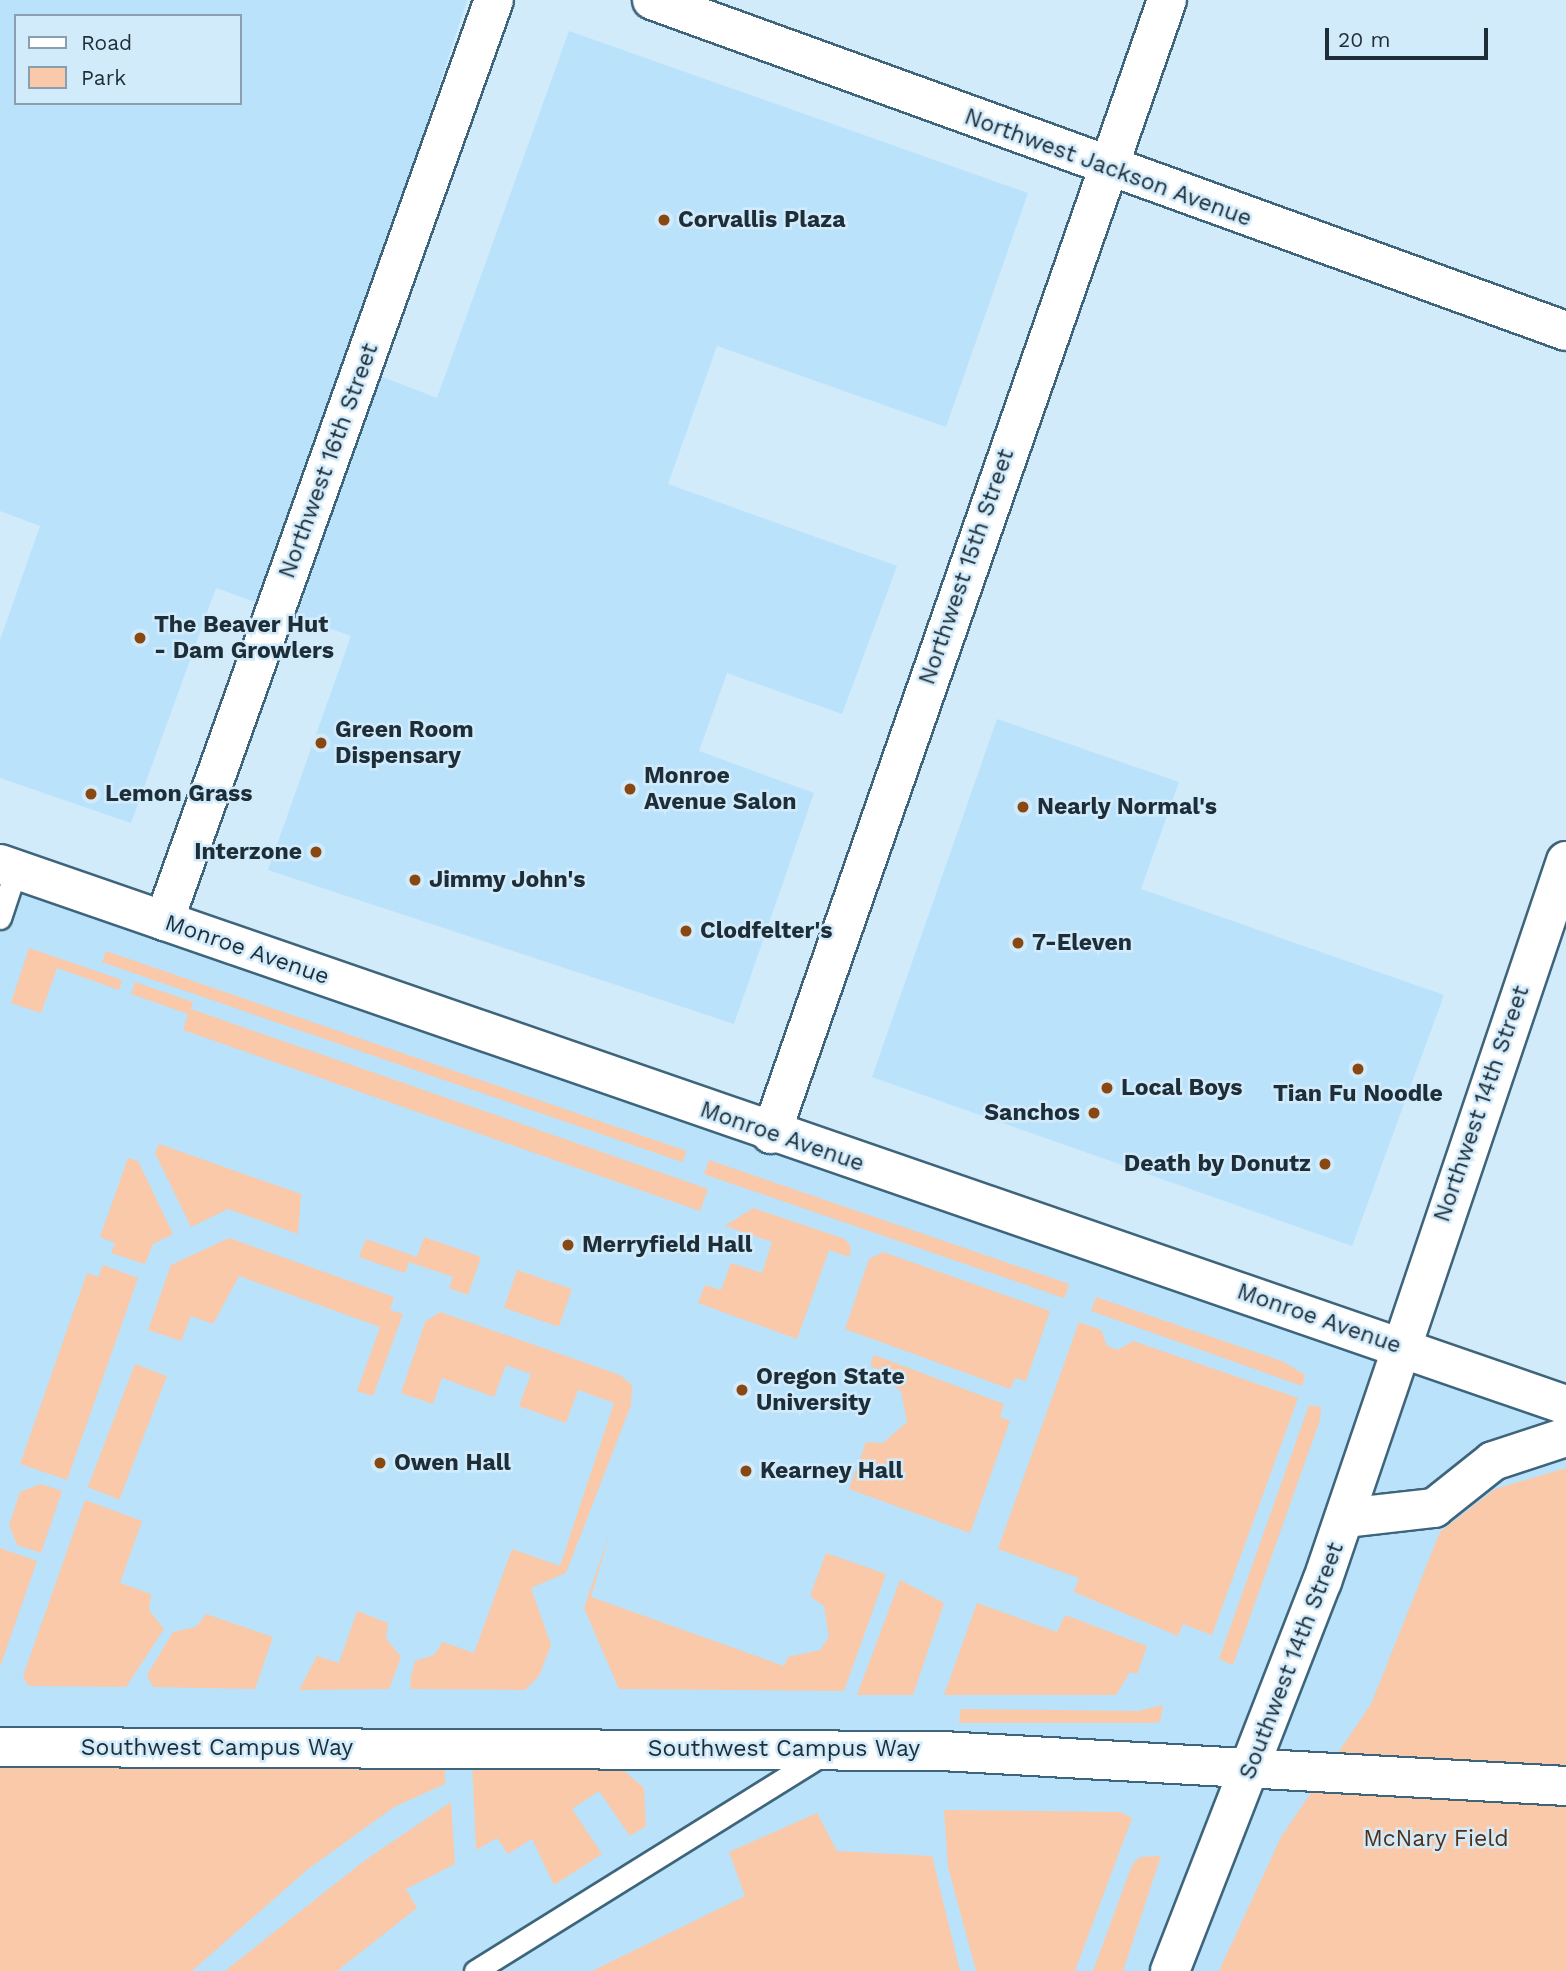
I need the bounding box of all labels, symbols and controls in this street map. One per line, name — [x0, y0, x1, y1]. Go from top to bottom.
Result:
legend — [14, 14, 242, 105]
scale bar — [1328, 14, 1491, 58]
text: 20 m — [1338, 27, 1390, 52]
text: Road — [81, 30, 132, 55]
text: Park — [81, 65, 126, 90]
street label: Northwest Jackson Avenue — [960, 103, 1256, 233]
place label: Corvallis Plaza — [678, 206, 845, 234]
marker: Corvallis Plaza — [656, 212, 672, 228]
street label: Northwest 16th Street — [274, 340, 384, 582]
street label: Northwest 15th Street — [914, 445, 1020, 689]
place label: The Beaver Hut - Dam Growlers — [154, 611, 334, 665]
marker: The Beaver Hut - Dam Growlers — [132, 630, 148, 646]
place label: Green Room Dispensary — [335, 716, 474, 770]
marker: Green Room Dispensary — [313, 735, 329, 751]
place label: Monroe Avenue Salon — [644, 762, 796, 816]
place label: Lemon Grass — [105, 780, 253, 808]
marker: Monroe Avenue Salon — [622, 781, 638, 797]
marker: Lemon Grass — [83, 786, 99, 802]
place label: Nearly Normal's — [1037, 793, 1218, 821]
marker: Nearly Normal's — [1015, 799, 1031, 815]
place label: Interzone — [194, 838, 302, 866]
marker: Interzone — [308, 844, 324, 860]
place label: Jimmy John's — [429, 866, 586, 894]
marker: Jimmy John's — [407, 872, 423, 888]
street label: Monroe Avenue — [161, 909, 333, 991]
place label: Clodfelter's — [700, 917, 832, 945]
marker: Clodfelter's — [678, 923, 694, 939]
place label: 7-Eleven — [1032, 929, 1132, 957]
marker: 7-Eleven — [1010, 935, 1026, 951]
street label: Northwest 14th Street — [1428, 982, 1536, 1226]
marker: Tian Fu Noodle — [1350, 1061, 1366, 1077]
place label: Local Boys — [1121, 1074, 1243, 1102]
marker: Local Boys — [1099, 1080, 1115, 1096]
place label: Tian Fu Noodle — [1273, 1080, 1443, 1108]
street label: Monroe Avenue — [696, 1096, 868, 1178]
place label: Sanchos — [984, 1099, 1080, 1127]
marker: Sanchos — [1086, 1105, 1102, 1121]
place label: Death by Donutz — [1123, 1150, 1311, 1178]
marker: Death by Donutz — [1317, 1156, 1333, 1172]
place label: Merryfield Hall — [582, 1231, 752, 1259]
marker: Merryfield Hall — [560, 1237, 576, 1253]
street label: Monroe Avenue — [1233, 1278, 1405, 1360]
place label: Oregon State University — [756, 1363, 905, 1417]
marker: Oregon State University — [734, 1382, 750, 1398]
place label: Owen Hall — [394, 1449, 511, 1477]
marker: Owen Hall — [372, 1455, 388, 1471]
place label: Kearney Hall — [760, 1457, 904, 1485]
marker: Kearney Hall — [738, 1463, 754, 1479]
street label: Southwest 14th Street — [1234, 1538, 1350, 1784]
street label: Southwest Campus Way — [81, 1734, 353, 1762]
street label: Southwest Campus Way — [648, 1735, 920, 1763]
park label: McNary Field — [1363, 1825, 1509, 1853]

